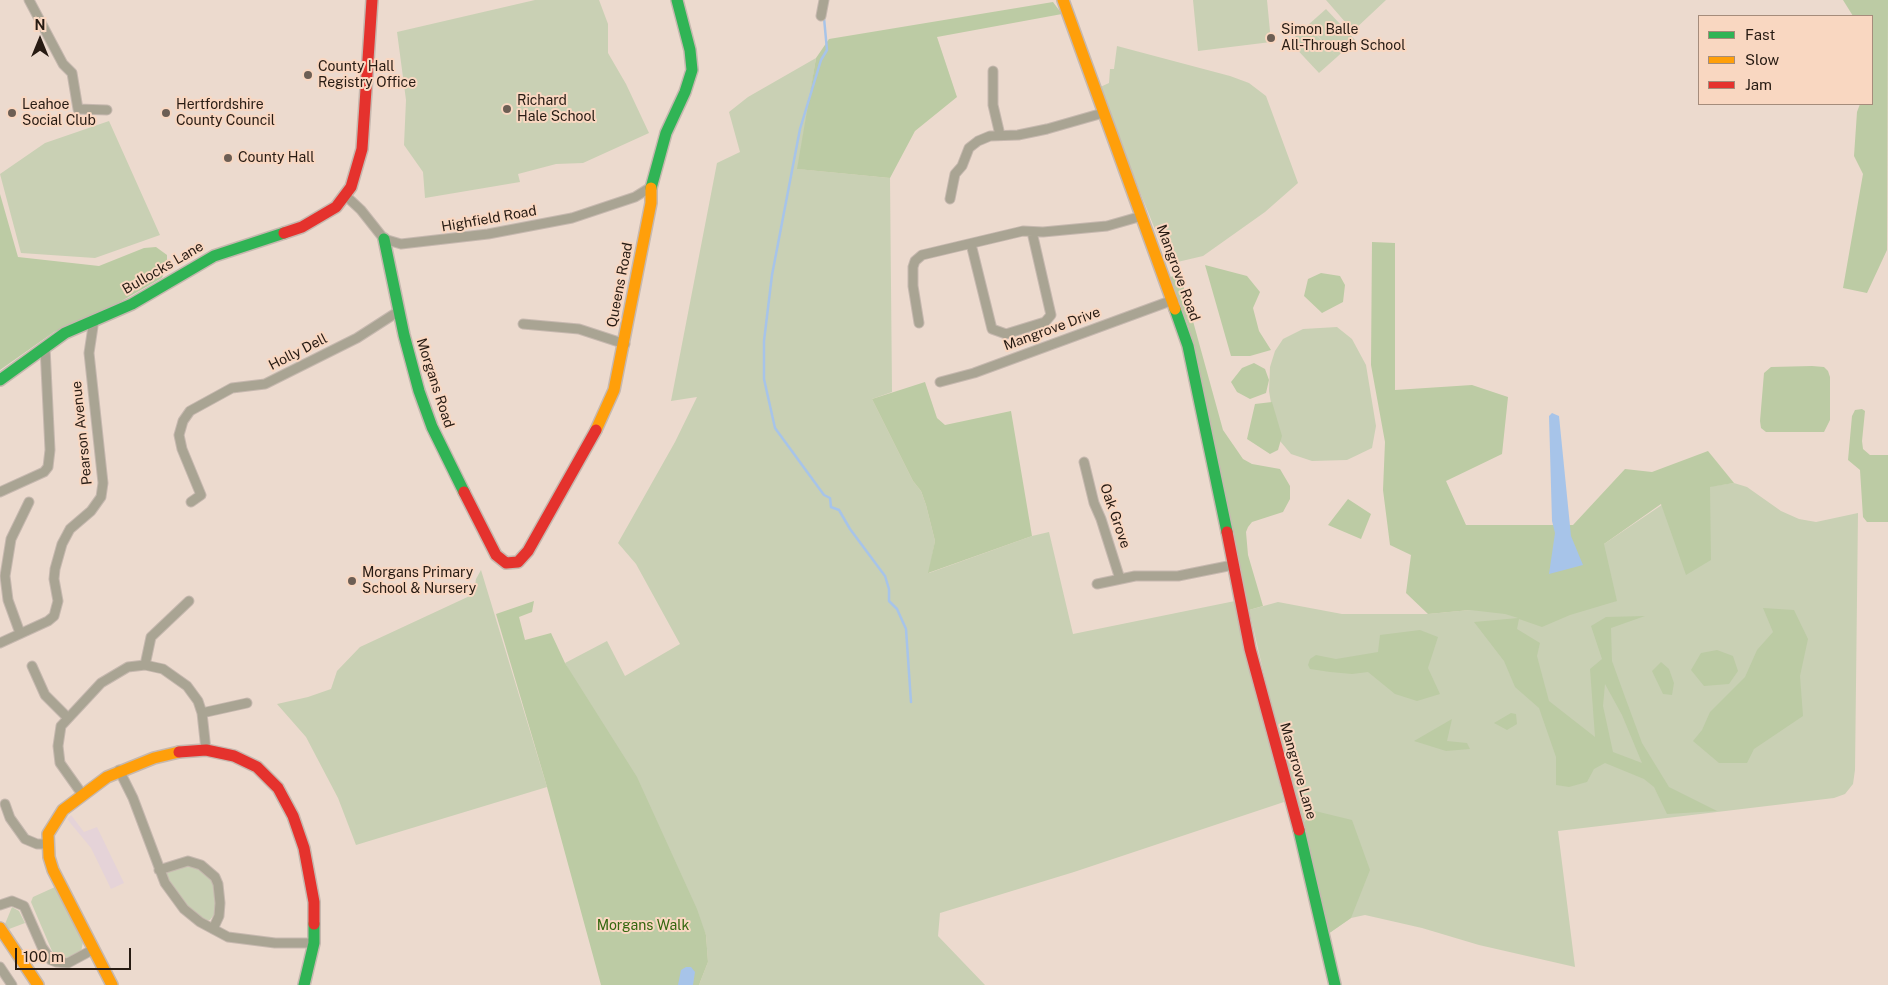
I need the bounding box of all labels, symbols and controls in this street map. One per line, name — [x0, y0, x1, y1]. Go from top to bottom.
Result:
north arrow — [15, 15, 65, 65]
legend — [1698, 15, 1873, 105]
text: N — [35, 17, 45, 33]
place label: Simon Balle All-Through School — [1281, 22, 1405, 54]
text: Fast — [1745, 26, 1775, 43]
marker: Simon Balle All-Through School — [1265, 32, 1277, 44]
text: Slow — [1745, 51, 1779, 68]
place label: County Hall Registry Office — [318, 59, 416, 92]
marker: County Hall Registry Office — [302, 69, 314, 81]
text: Jam — [1745, 76, 1772, 93]
place label: Richard Hale School — [517, 93, 596, 125]
place label: Leahoe Social Club — [22, 97, 96, 130]
place label: Hertfordshire County Council — [176, 97, 275, 130]
marker: Richard Hale School — [501, 103, 513, 115]
marker: Leahoe Social Club — [6, 107, 18, 119]
marker: Hertfordshire County Council — [160, 107, 172, 119]
place label: County Hall — [238, 150, 315, 166]
marker: County Hall — [222, 152, 234, 164]
street label: Highfield Road — [440, 202, 538, 236]
street label: Mangrove Road — [1153, 222, 1203, 324]
street label: Bullocks Lane — [120, 238, 206, 298]
street label: Queens Road — [604, 241, 636, 329]
street label: Mangrove Drive — [1001, 304, 1103, 354]
street label: Holly Dell — [266, 330, 330, 374]
street label: Morgans Road — [413, 336, 457, 430]
street label: Pearson Avenue — [68, 380, 96, 486]
street label: Oak Grove — [1096, 481, 1134, 551]
place label: Morgans Primary School & Nursery — [362, 565, 476, 598]
marker: Morgans Primary School & Nursery — [346, 575, 358, 587]
street label: Mangrove Lane — [1276, 721, 1320, 821]
park label: Morgans Walk — [597, 918, 689, 934]
scale bar — [18, 938, 134, 970]
text: 100 m — [23, 948, 64, 965]

